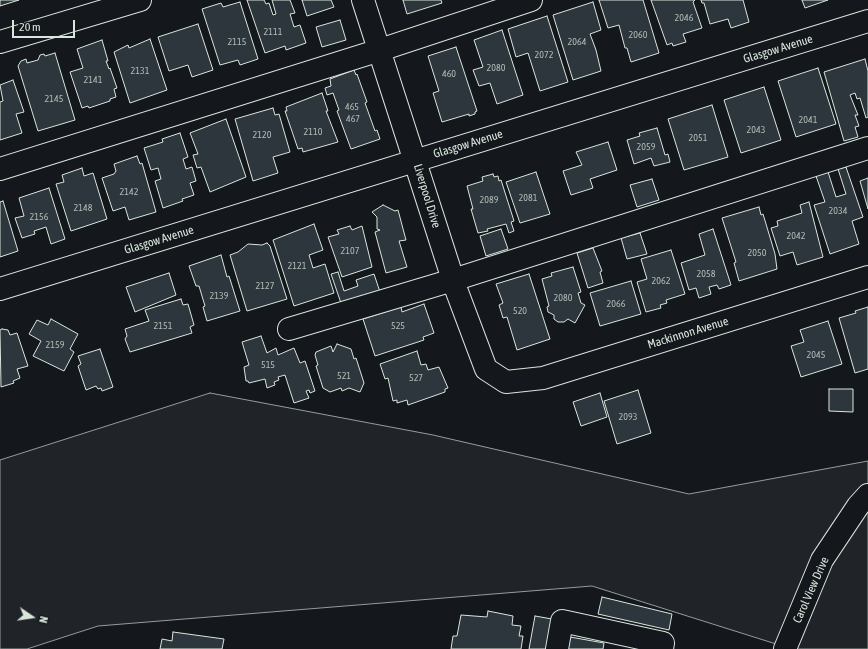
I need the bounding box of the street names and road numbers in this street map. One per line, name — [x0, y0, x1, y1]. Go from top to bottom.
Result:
street label: Glasgow Avenue — [742, 32, 814, 66]
street label: Glasgow Avenue — [432, 127, 504, 161]
street label: Liverpool Drive — [410, 162, 444, 230]
street label: Glasgow Avenue — [123, 223, 195, 257]
street label: Mackinnon Avenue — [646, 314, 730, 352]
street label: Carol View Drive — [790, 555, 832, 625]

